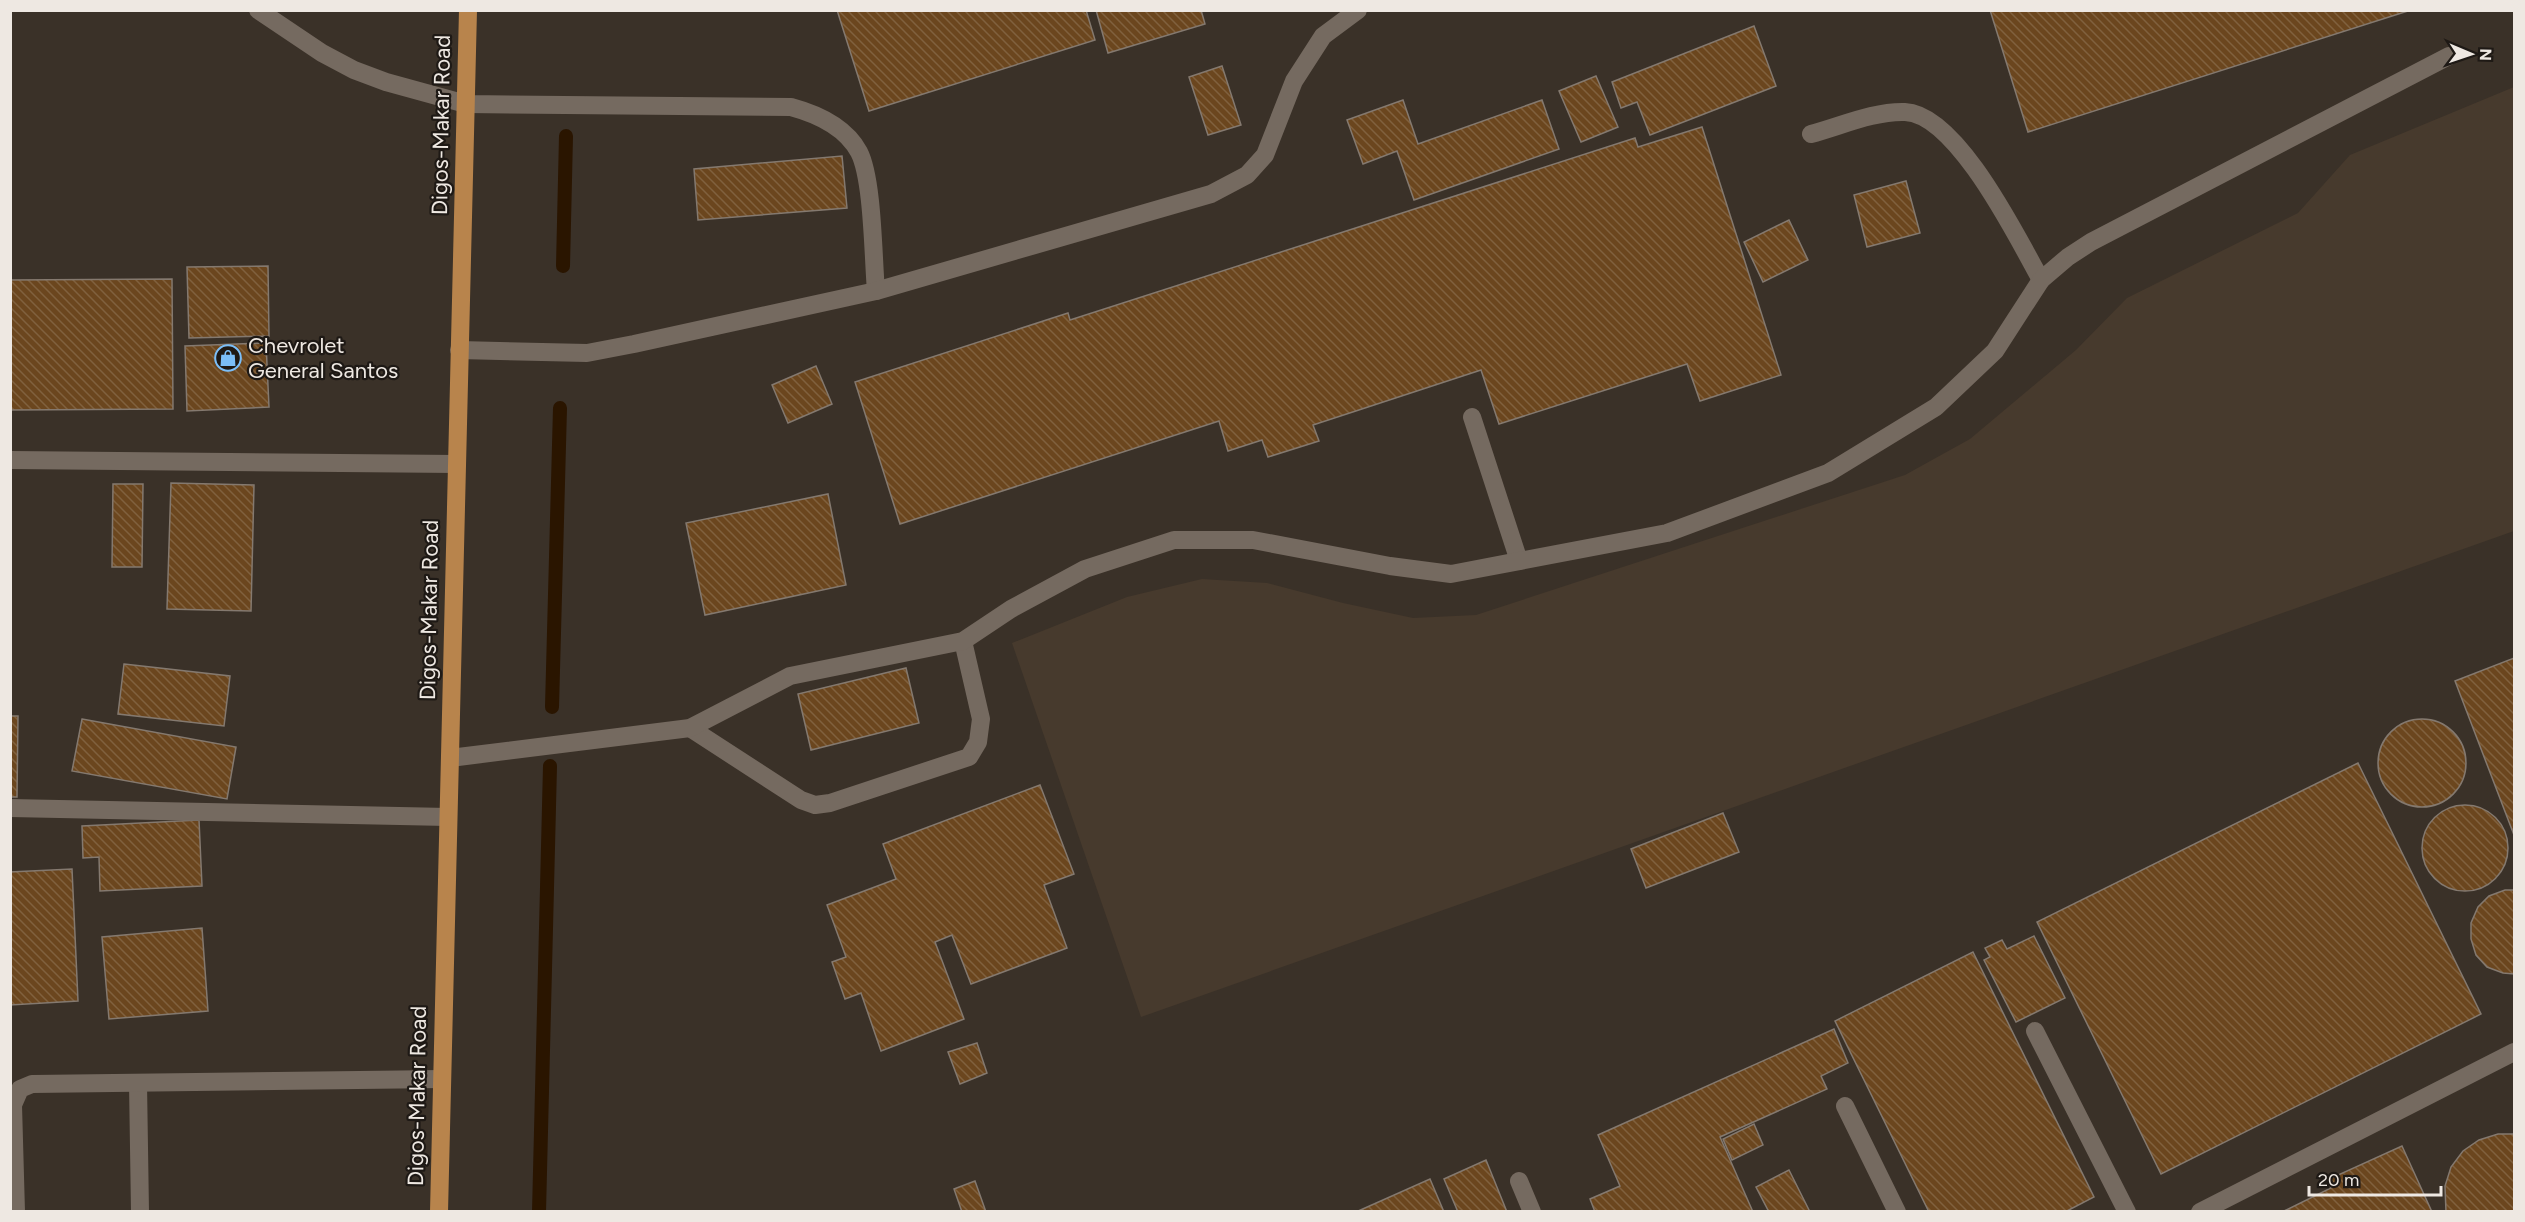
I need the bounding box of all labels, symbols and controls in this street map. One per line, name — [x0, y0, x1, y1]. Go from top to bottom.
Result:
north arrow — [2441, 24, 2501, 84]
street label: Digos-Makar Road — [426, 35, 456, 215]
text: N — [2476, 48, 2495, 61]
place label: Chevrolet General Santos — [248, 332, 398, 384]
shop icon: Chevrolet General Santos — [213, 343, 243, 373]
street label: Digos-Makar Road — [414, 520, 444, 700]
street label: Digos-Makar Road — [402, 1006, 432, 1186]
scale bar — [2309, 1159, 2441, 1197]
text: 20 m — [2318, 1169, 2359, 1191]

